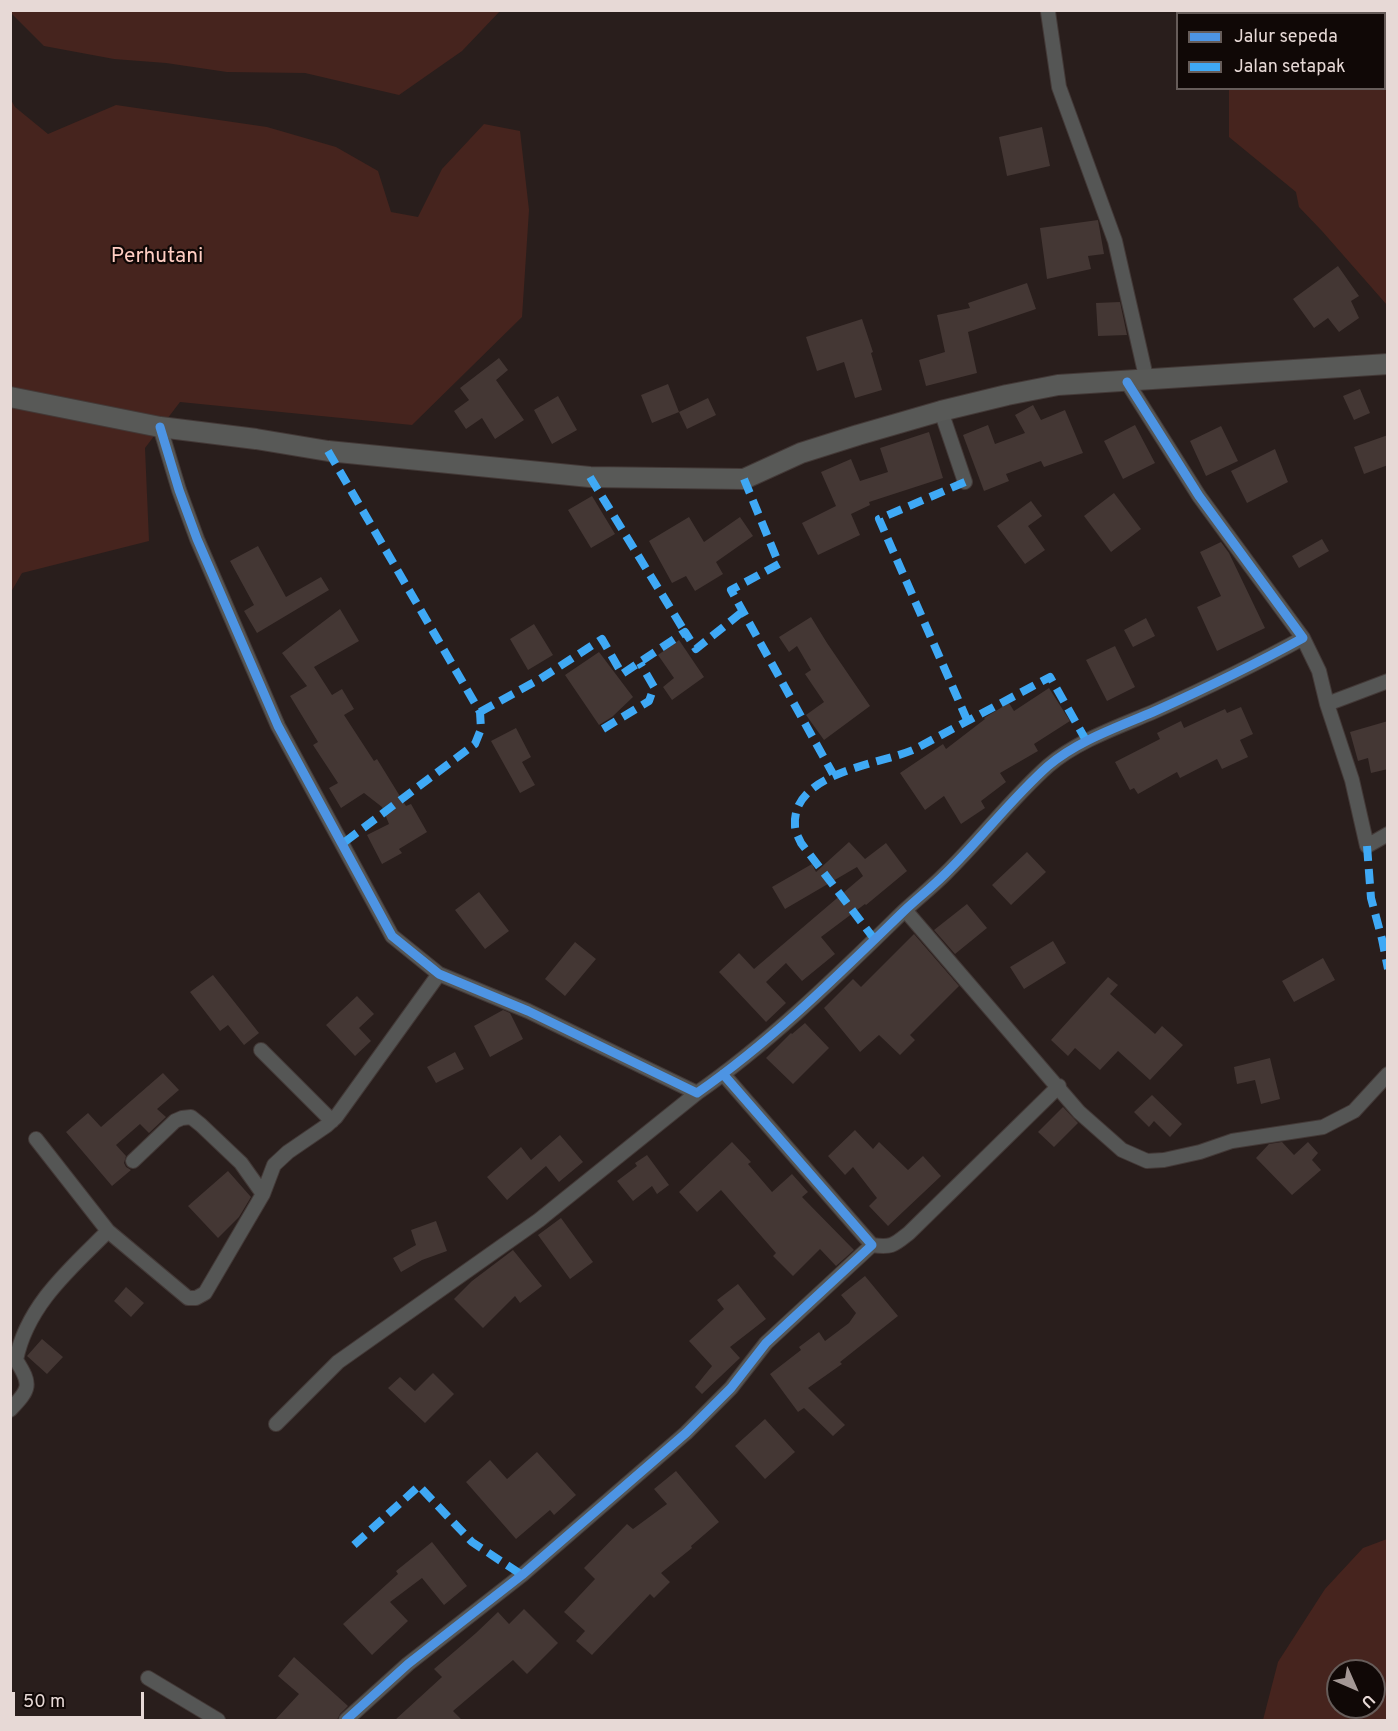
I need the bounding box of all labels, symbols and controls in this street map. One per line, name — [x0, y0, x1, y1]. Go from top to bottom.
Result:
legend — [1176, 12, 1386, 90]
text: Jalur sepeda — [1234, 26, 1338, 49]
text: Jalan setapak — [1234, 56, 1346, 79]
park label: Perhutani — [111, 245, 203, 271]
north arrow — [1326, 1659, 1386, 1719]
scale bar — [15, 1680, 147, 1718]
text: U — [1356, 1689, 1378, 1711]
text: 50 m — [23, 1691, 65, 1714]

